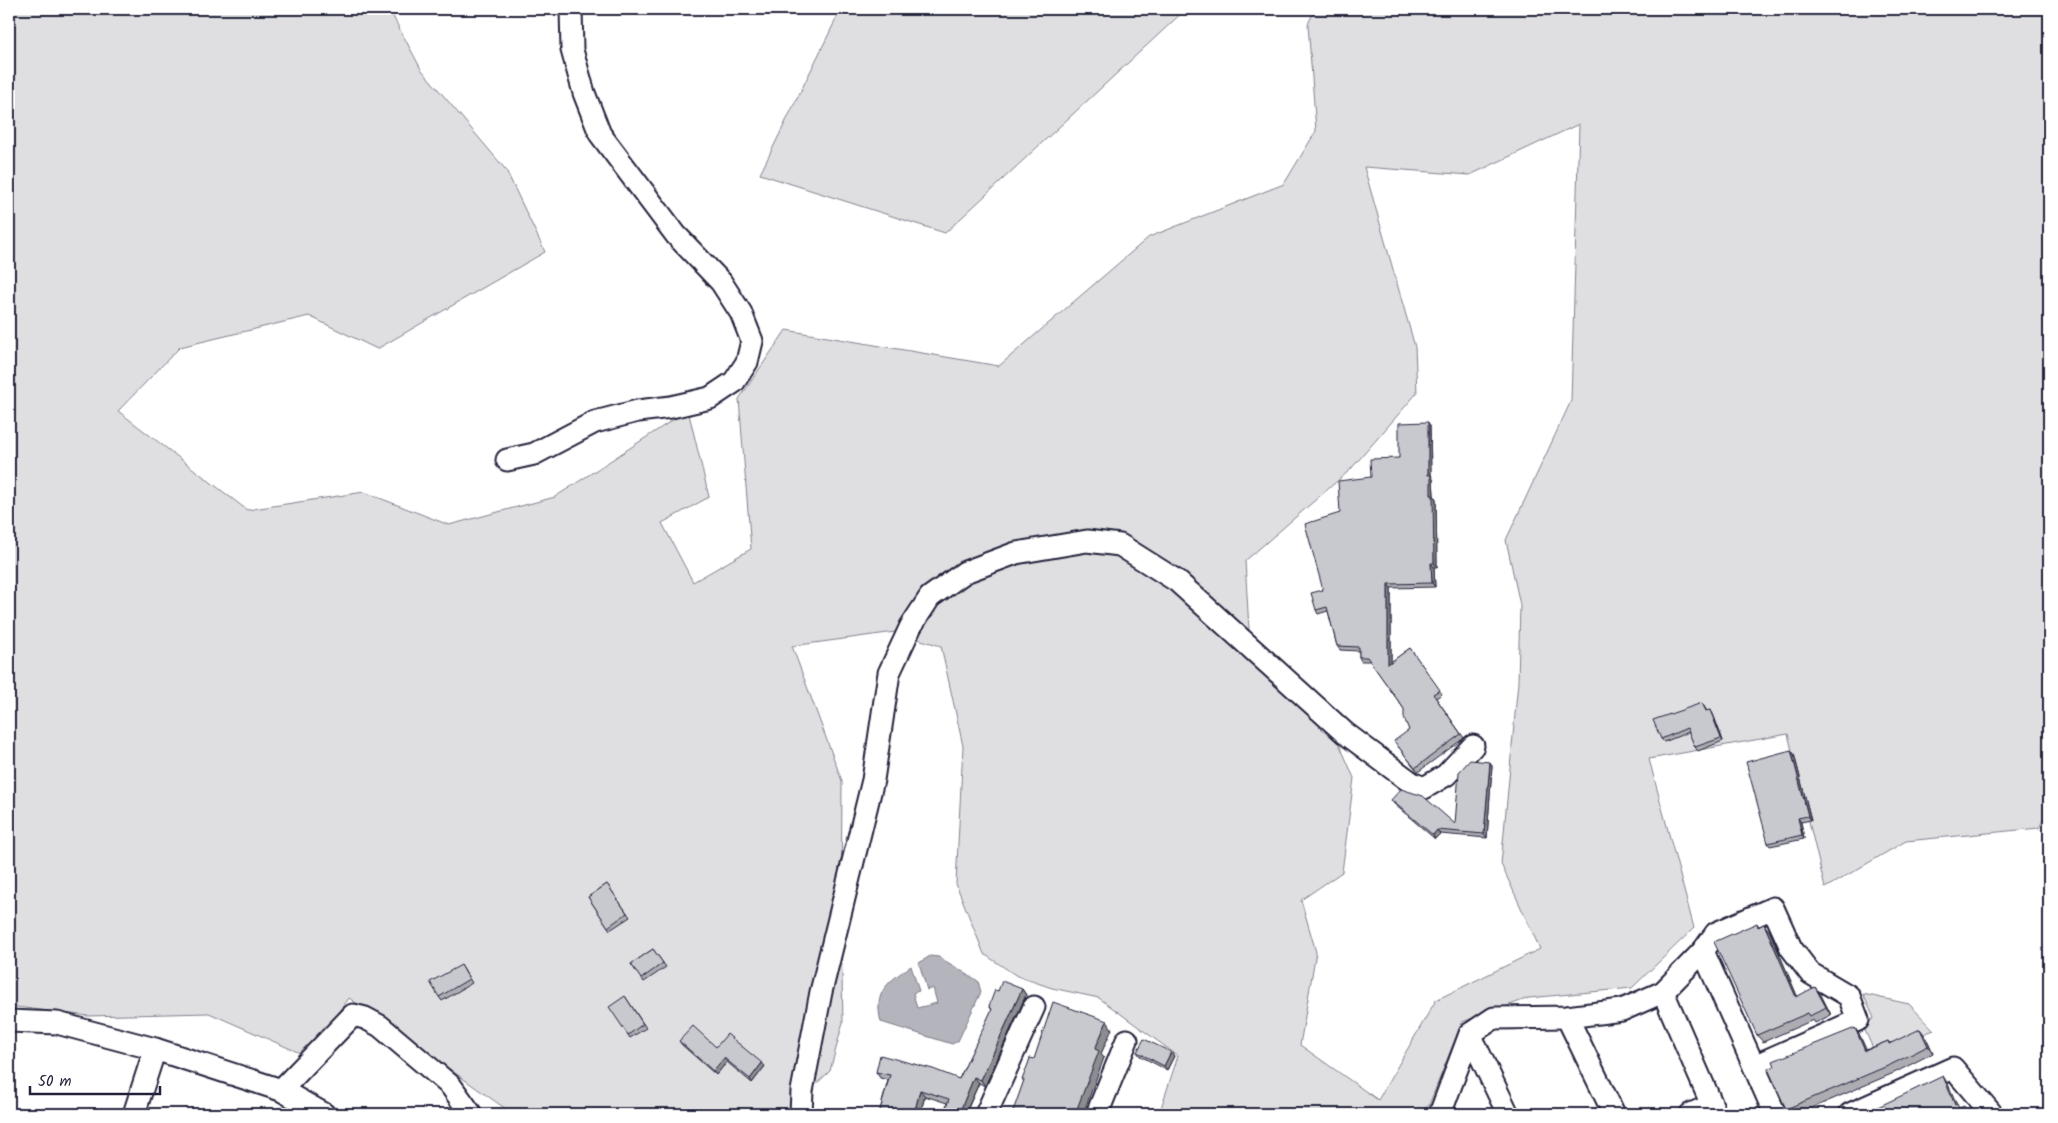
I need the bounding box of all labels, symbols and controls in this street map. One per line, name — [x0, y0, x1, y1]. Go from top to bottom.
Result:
scale bar — [30, 1063, 160, 1095]
text: 50 m — [38, 1070, 72, 1094]

